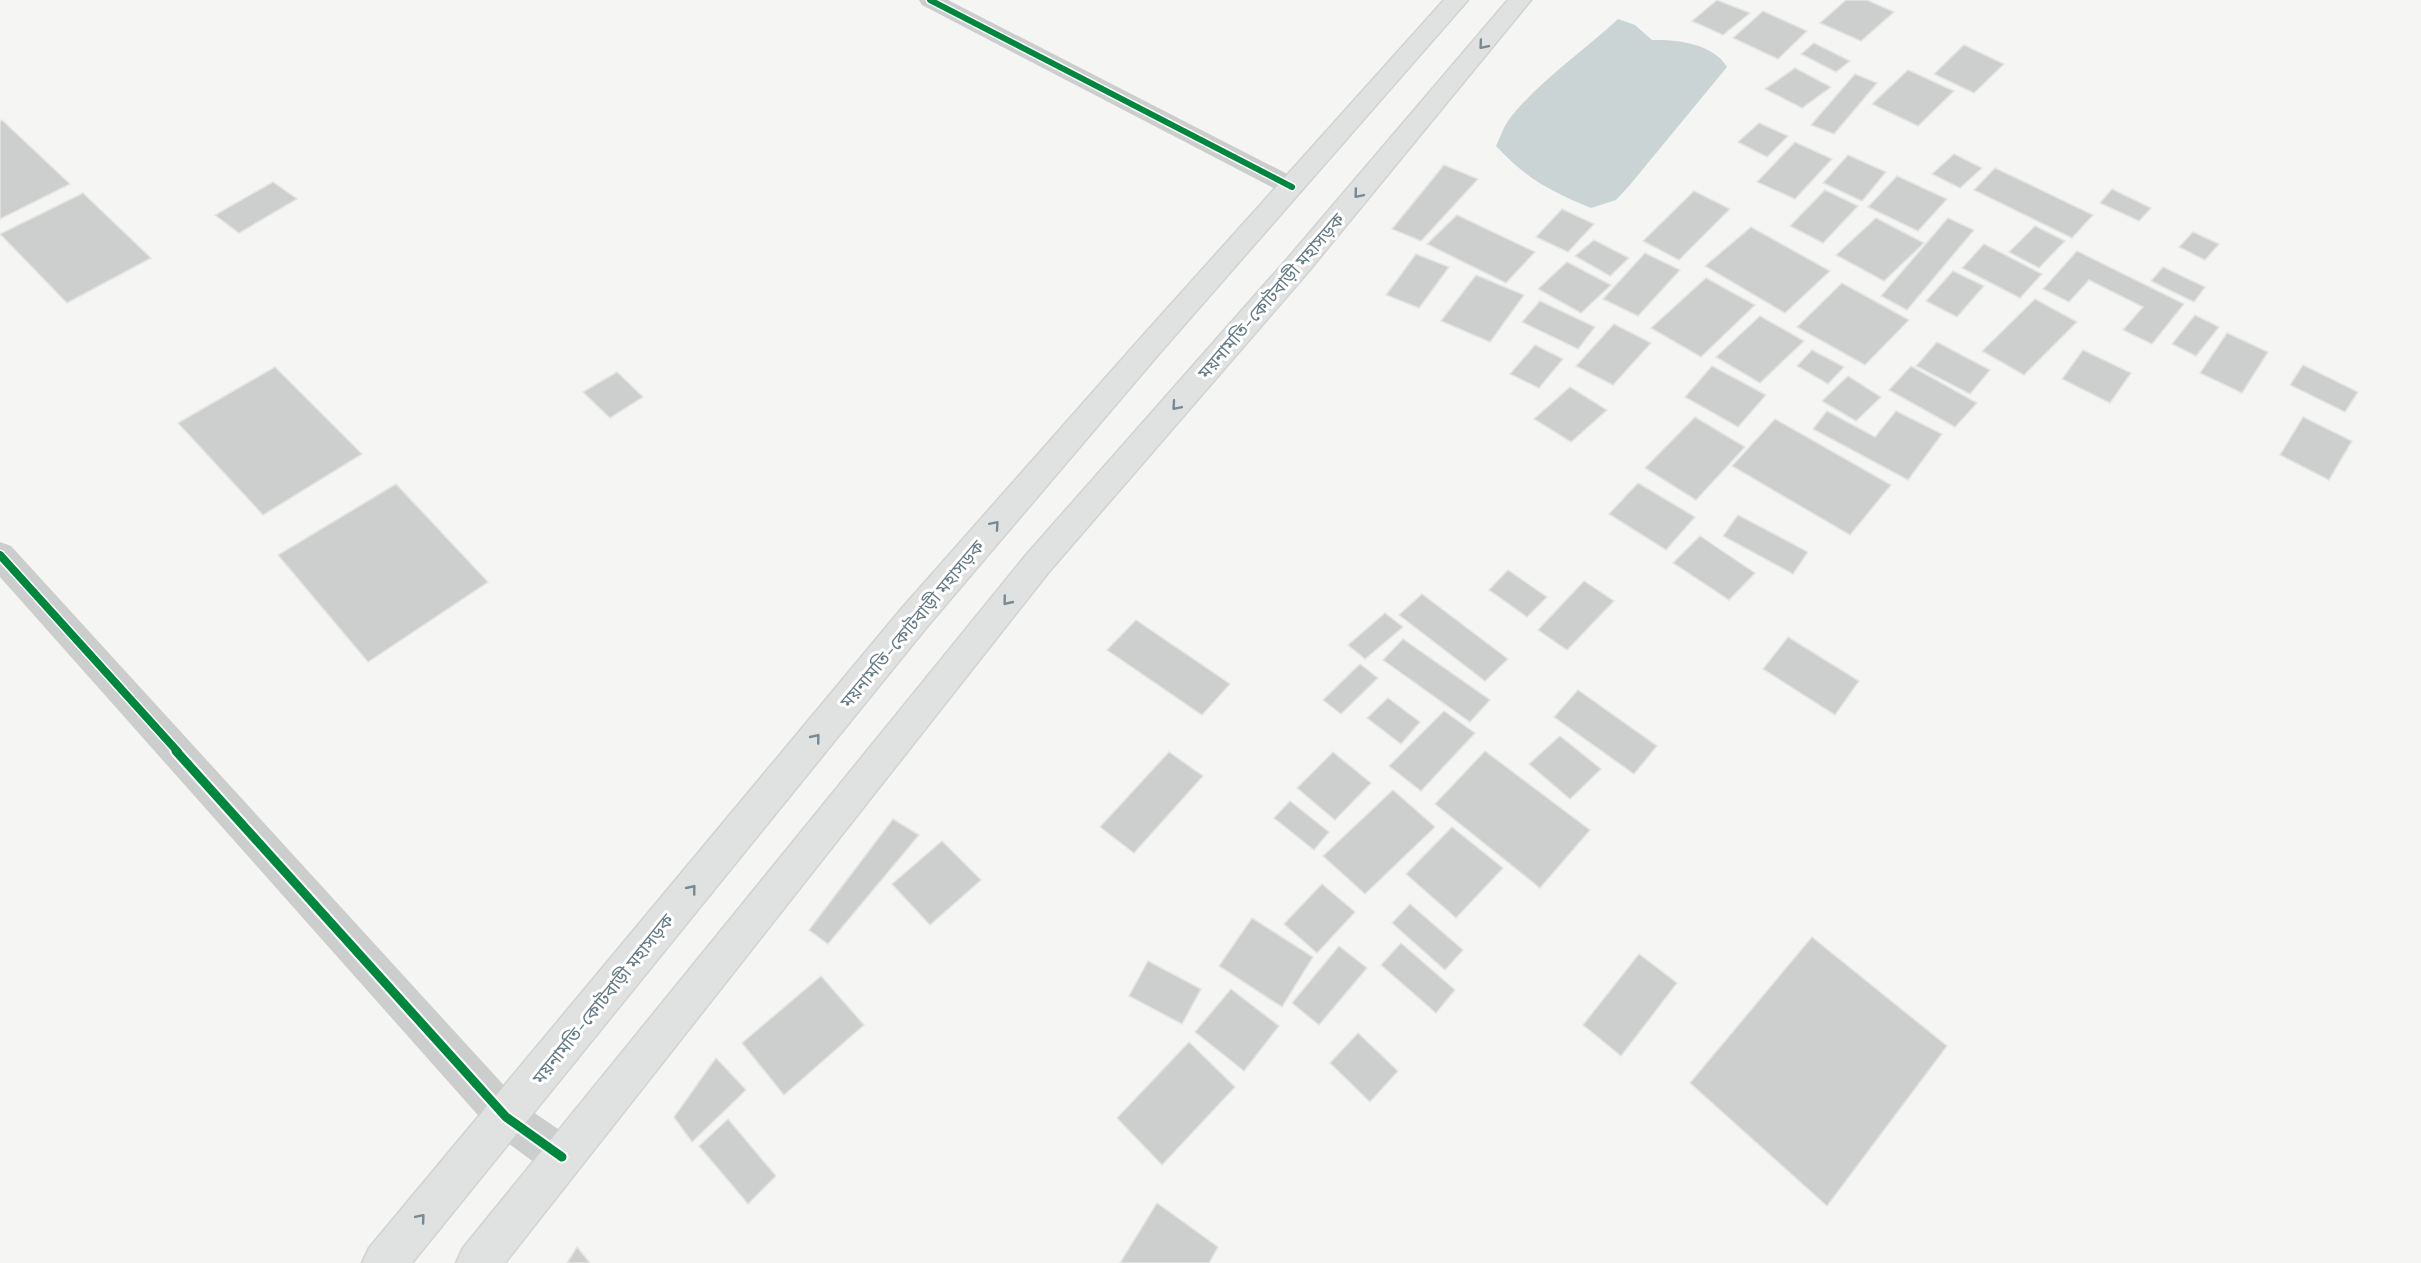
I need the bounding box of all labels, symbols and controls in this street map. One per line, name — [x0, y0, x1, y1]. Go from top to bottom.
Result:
one-way arrow — [1479, 38, 1490, 49]
one-way arrow — [1354, 187, 1365, 198]
street label: ময়নামতি–কোটবাড়ী মহাসড়ক — [1192, 208, 1350, 385]
one-way arrow — [1172, 399, 1183, 410]
one-way arrow — [988, 521, 999, 532]
street label: ময়নামতি–কোটবাড়ী মহাসড়ক — [834, 535, 989, 714]
one-way arrow — [1004, 595, 1015, 606]
one-way arrow — [808, 734, 819, 745]
one-way arrow — [685, 885, 696, 896]
street label: ময়নামতি–কোটবাড়ী মহাসড়ক — [527, 909, 679, 1090]
one-way arrow — [414, 1214, 425, 1225]

